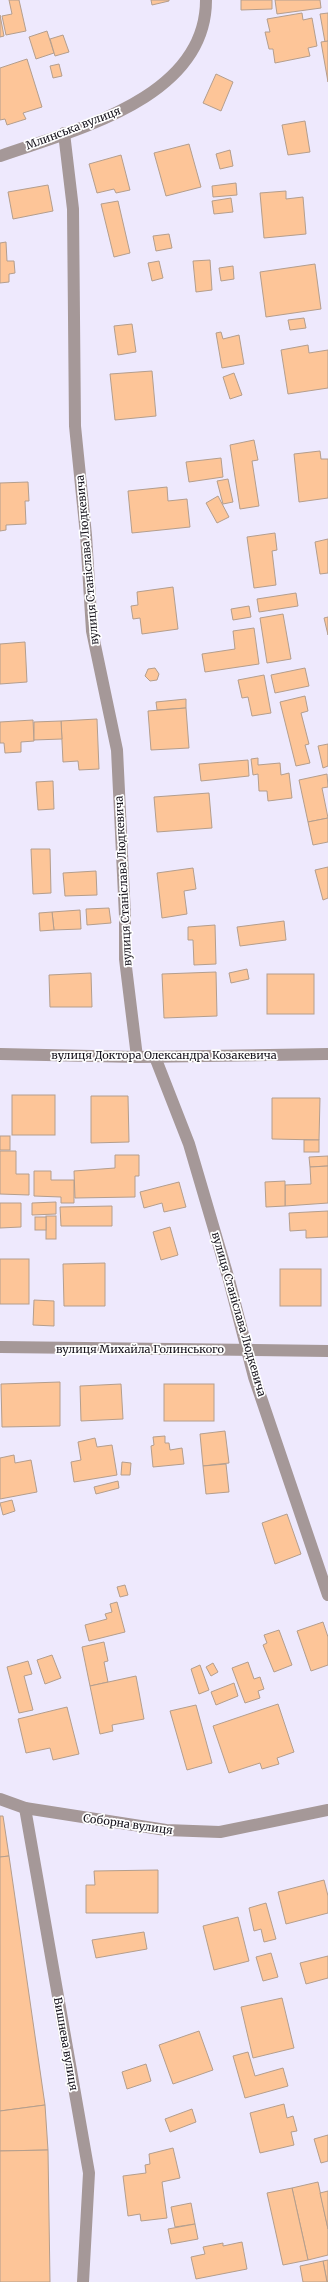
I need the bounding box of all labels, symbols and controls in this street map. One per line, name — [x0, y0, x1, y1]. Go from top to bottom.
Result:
street label: Млинська вулиця — [24, 103, 123, 153]
street label: вулиця Станіслава Людкевича — [73, 474, 101, 646]
street label: вулиця Станіслава Людкевича — [112, 795, 134, 967]
street label: вулиця Доктора Олександра Козакевича — [51, 1048, 277, 1062]
street label: вулиця Станіслава Людкевича — [209, 1230, 269, 1398]
street label: вулиця Михайла Голинського — [56, 1342, 225, 1356]
street label: Соборна вулиця — [82, 1811, 174, 1837]
street label: Вишнева вулиця — [51, 1996, 81, 2092]

